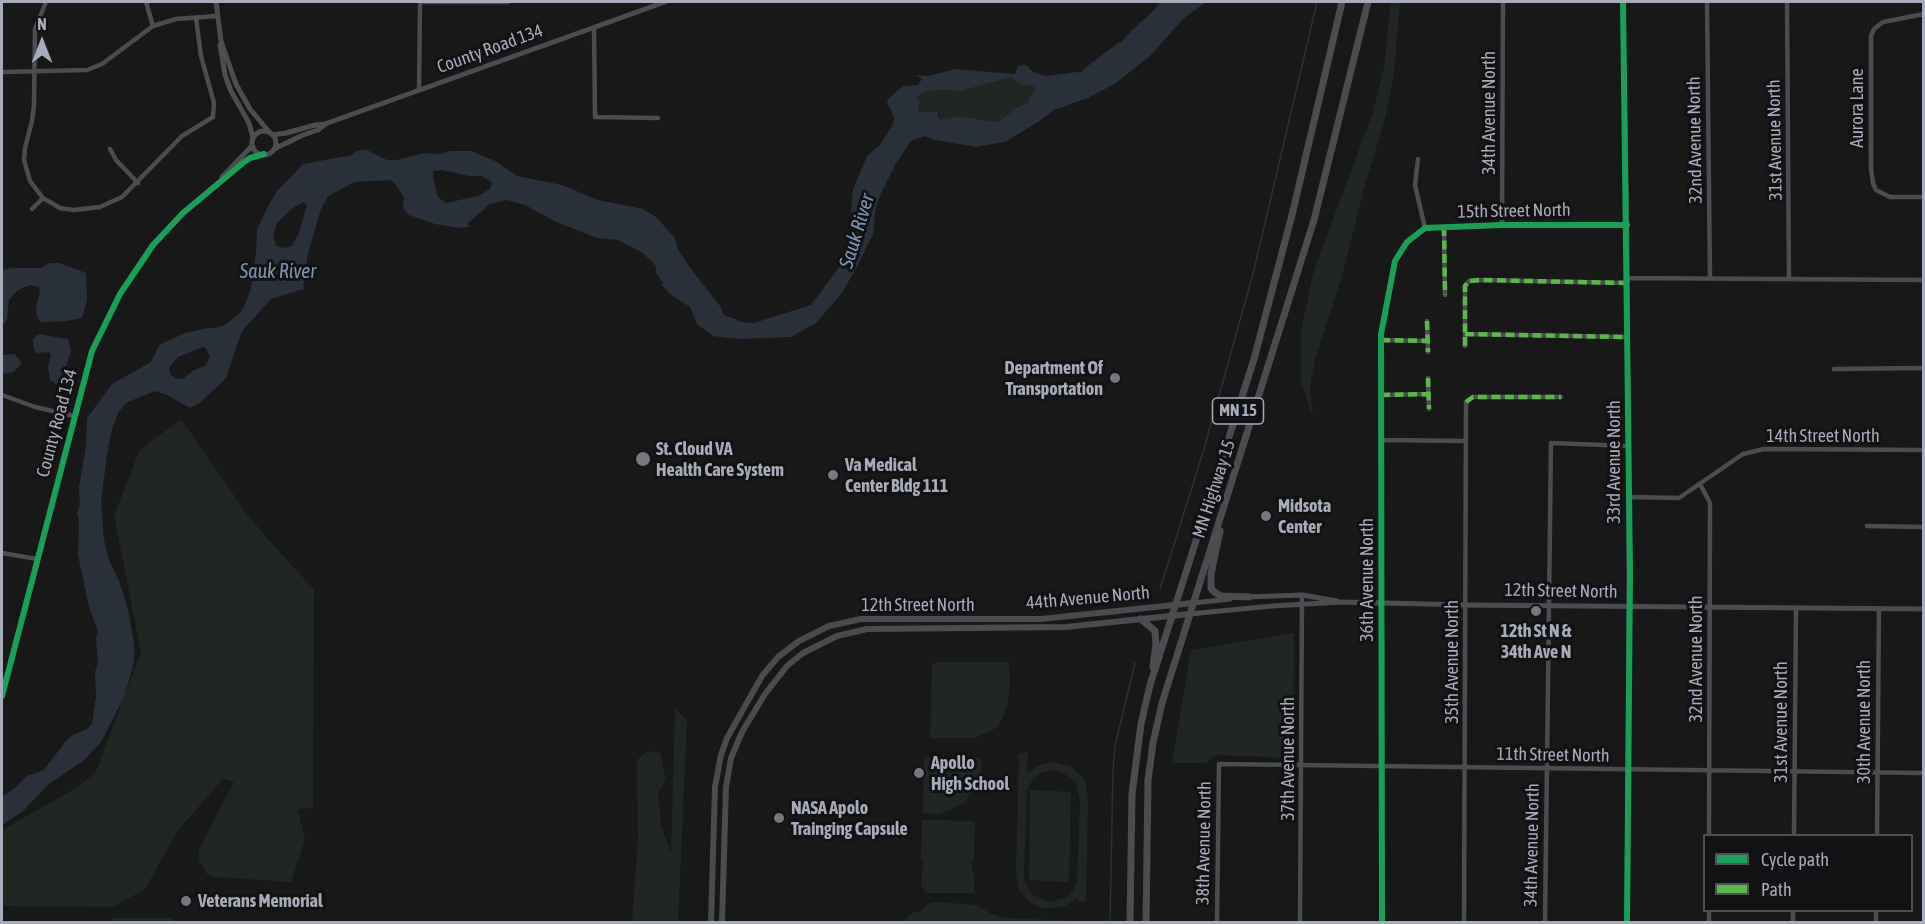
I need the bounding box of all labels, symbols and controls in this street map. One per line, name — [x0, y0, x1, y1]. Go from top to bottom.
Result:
north arrow — [12, 12, 72, 72]
text: N — [37, 15, 47, 33]
street label: County Road 134 — [434, 20, 546, 78]
street label: 34th Avenue North — [1478, 51, 1500, 175]
street label: Aurora Lane — [1846, 68, 1868, 148]
street label: 32nd Avenue North — [1683, 76, 1707, 204]
street label: 31st Avenue North — [1763, 79, 1787, 201]
water label: Sauk River — [834, 191, 880, 271]
street label: 15th Street North — [1457, 199, 1571, 223]
water label: Sauk River — [240, 260, 316, 284]
place label: Department Of Transportation — [1005, 357, 1103, 400]
street label: County Road 134 — [32, 366, 82, 480]
marker: Department Of Transportation — [1108, 371, 1122, 385]
road number: MN 15 — [1212, 398, 1264, 424]
street label: 33rd Avenue North — [1603, 400, 1625, 524]
street label: 14th Street North — [1766, 425, 1880, 447]
street label: MN Highway 15 — [1188, 437, 1240, 541]
place label: St. Cloud VA Health Care System — [656, 438, 784, 480]
marker: St. Cloud VA Health Care System — [634, 450, 652, 468]
place label: Va Medical Center Bldg 111 — [845, 454, 948, 496]
marker: Va Medical Center Bldg 111 — [826, 468, 840, 482]
place label: Midsota Center — [1278, 495, 1331, 538]
marker: Midsota Center — [1259, 509, 1273, 523]
street label: 36th Avenue North — [1356, 518, 1378, 642]
street label: 12th Street North — [1504, 579, 1618, 603]
street label: 44th Avenue North — [1025, 582, 1151, 614]
street label: 12th Street North — [861, 594, 975, 616]
street label: 32nd Avenue North — [1685, 595, 1707, 723]
street label: 35th Avenue North — [1441, 600, 1463, 724]
marker: 12th St N & 34th Ave N — [1529, 604, 1543, 618]
place label: 12th St N & 34th Ave N — [1501, 620, 1571, 662]
street label: 30th Avenue North — [1853, 660, 1875, 784]
street label: 31st Avenue North — [1770, 661, 1792, 783]
street label: 37th Avenue North — [1277, 697, 1299, 821]
street label: 11th Street North — [1496, 743, 1610, 767]
place label: Apollo High School — [931, 752, 1009, 795]
marker: Apollo High School — [912, 766, 926, 780]
street label: 38th Avenue North — [1192, 781, 1216, 905]
street label: 34th Avenue North — [1520, 783, 1544, 907]
place label: NASA Apolo Trainging Capsule — [791, 797, 908, 840]
marker: NASA Apolo Trainging Capsule — [772, 811, 786, 825]
legend — [1703, 834, 1913, 912]
text: Cycle path — [1761, 849, 1829, 870]
text: Path — [1761, 879, 1792, 900]
place label: Veterans Memorial — [198, 890, 323, 912]
marker: Veterans Memorial — [179, 894, 193, 908]

